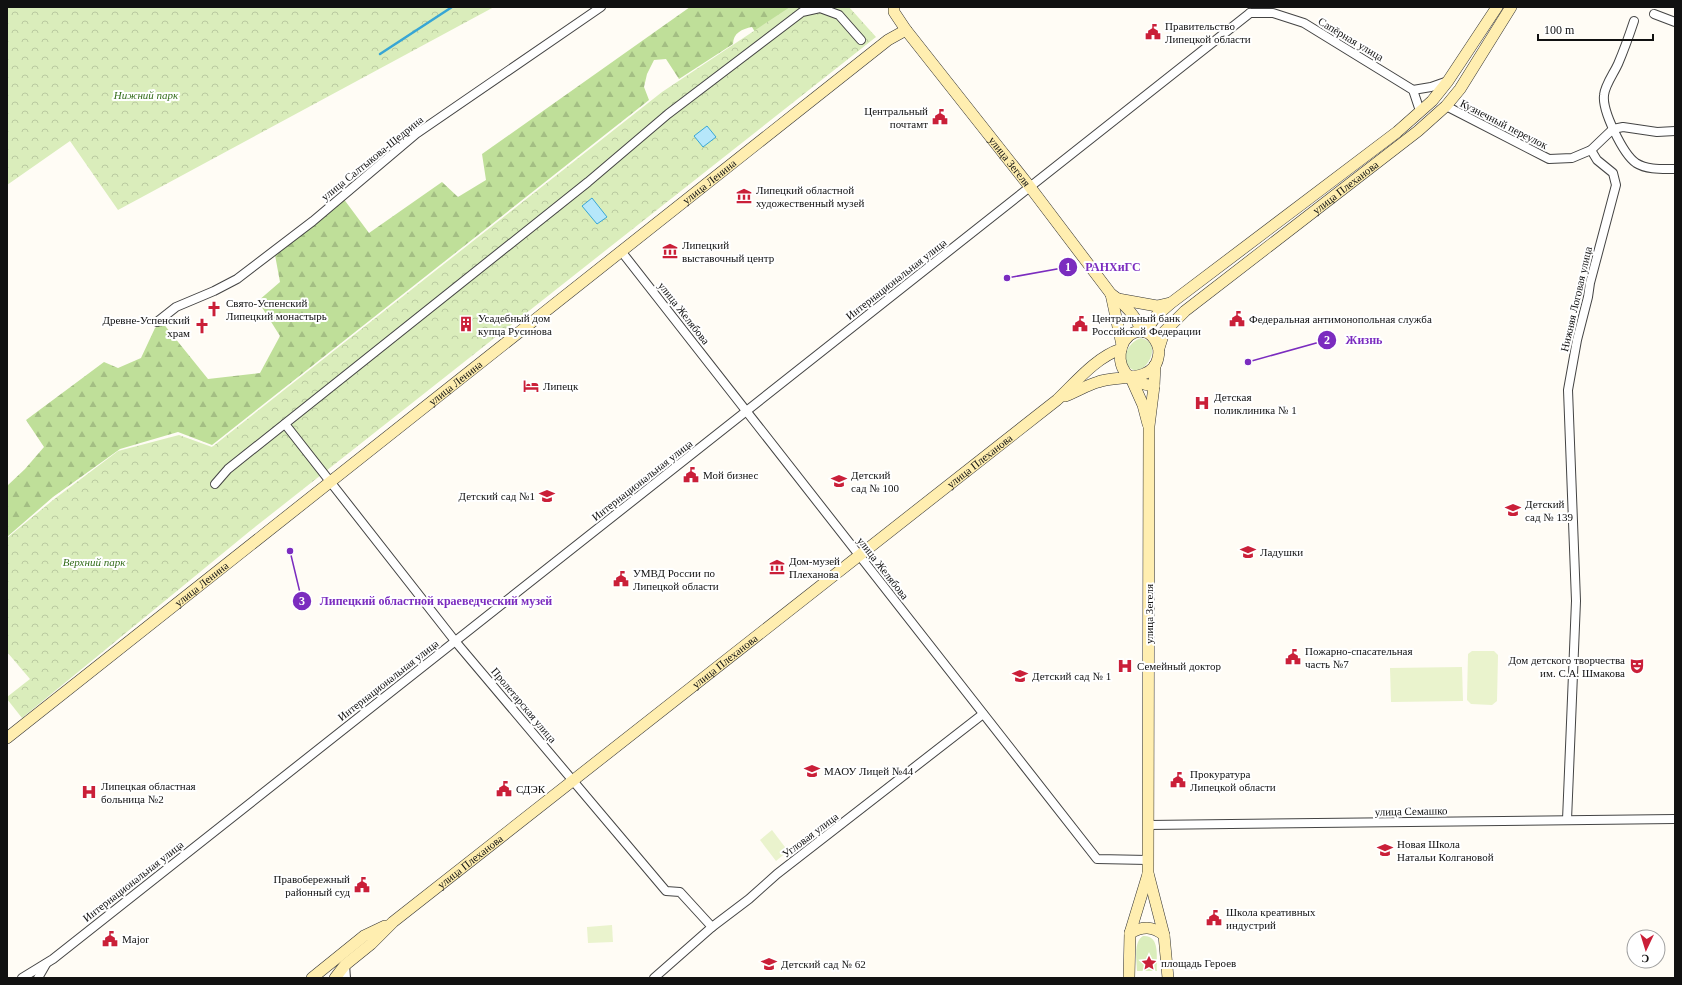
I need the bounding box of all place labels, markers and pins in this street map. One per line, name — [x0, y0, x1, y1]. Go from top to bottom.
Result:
place label: Правительство Липецкой области — [1165, 20, 1251, 45]
public building icon: Правительство Липецкой области — [1144, 23, 1162, 41]
place label: Центральный почтамт — [864, 105, 928, 130]
public building icon: Центральный почтамт — [931, 108, 949, 126]
place label: Липецкий областной художественный музей — [756, 184, 865, 209]
museum icon: Липецкий областной художественный музей — [735, 187, 753, 205]
place label: Липецкий выставочный центр — [682, 239, 775, 264]
museum icon: Липецкий выставочный центр — [661, 242, 679, 260]
callout: РАНХиГС — [1058, 255, 1149, 279]
place label: Свято-Успенский Липецкий монастырь — [226, 297, 327, 322]
church icon: Свято-Успенский Липецкий монастырь — [205, 300, 223, 318]
public building icon: Федеральная антимонопольная служба — [1228, 310, 1246, 328]
place label: Усадебный дом купца Русинова — [478, 312, 552, 337]
place label: Центральный банк Российской Федерации — [1092, 312, 1201, 337]
place label: Федеральная антимонопольная служба — [1249, 313, 1432, 325]
place label: Древне-Успенский храм — [102, 314, 190, 339]
building icon: Усадебный дом купца Русинова — [457, 315, 475, 333]
public building icon: Центральный банк Российской Федерации — [1071, 315, 1089, 333]
church icon: Древне-Успенский храм — [193, 317, 211, 335]
callout: Жизнь — [1317, 328, 1390, 352]
hotel icon: Липецк — [522, 377, 540, 395]
place label: Липецк — [543, 380, 579, 392]
place label: Детская поликлиника № 1 — [1214, 391, 1297, 416]
hospital icon: Детская поликлиника № 1 — [1193, 394, 1211, 412]
public building icon: Мой бизнес — [682, 466, 700, 484]
place label: Мой бизнес — [703, 469, 759, 481]
place label: Детский сад № 100 — [851, 469, 899, 494]
school or university icon: Детский сад № 100 — [830, 472, 848, 490]
school or university icon: Детский сад №1 — [538, 487, 556, 505]
place label: Детский сад №1 — [459, 490, 535, 502]
place label: Детский сад № 139 — [1525, 498, 1573, 523]
school or university icon: Детский сад № 139 — [1504, 501, 1522, 519]
school or university icon: Ладушки — [1239, 543, 1257, 561]
place label: Ладушки — [1260, 546, 1303, 558]
place label: Дом-музей Плеханова — [789, 555, 840, 580]
museum icon: Дом-музей Плеханова — [768, 558, 786, 576]
place label: УМВД России по Липецкой области — [633, 567, 719, 592]
public building icon: УМВД России по Липецкой области — [612, 570, 630, 588]
callout: Липецкий областной краеведческий музей — [292, 589, 560, 613]
place label: Пожарно-спасательная часть №7 — [1305, 645, 1413, 670]
public building icon: Пожарно-спасательная часть №7 — [1284, 648, 1302, 666]
place label: Дом детского творчества им. С.А. Шмакова — [1508, 654, 1625, 679]
hospital icon: Семейный доктор — [1116, 657, 1134, 675]
theatre icon: Дом детского творчества им. С.А. Шмакова — [1628, 657, 1646, 675]
place label: Семейный доктор — [1137, 660, 1221, 672]
school or university icon: Детский сад № 1 — [1011, 667, 1029, 685]
place label: Детский сад № 1 — [1032, 670, 1111, 682]
school or university icon: МАОУ Лицей №44 — [803, 762, 821, 780]
place label: МАОУ Лицей №44 — [824, 765, 914, 777]
place label: Прокуратура Липецкой области — [1190, 768, 1276, 793]
public building icon: Прокуратура Липецкой области — [1169, 771, 1187, 789]
place label: Липецкая областная больница №2 — [101, 780, 196, 805]
public building icon: СДЭК — [495, 780, 513, 798]
hospital icon: Липецкая областная больница №2 — [80, 783, 98, 801]
place label: СДЭК — [516, 783, 546, 795]
place label: Новая Школа Натальи Колгановой — [1397, 838, 1494, 863]
school or university icon: Новая Школа Натальи Колгановой — [1376, 841, 1394, 859]
place label: Правобережный районный суд — [274, 873, 350, 898]
public building icon: Правобережный районный суд — [353, 876, 371, 894]
place label: Школа креативных индустрий — [1226, 906, 1316, 931]
public building icon: Школа креативных индустрий — [1205, 909, 1223, 927]
public building icon: Major — [101, 930, 119, 948]
place label: Major — [122, 933, 149, 945]
place icon: площадь Героев — [1140, 954, 1158, 972]
school or university icon: Детский сад № 62 — [760, 955, 778, 973]
place label: площадь Героев — [1161, 957, 1236, 969]
place label: Детский сад № 62 — [781, 958, 866, 970]

